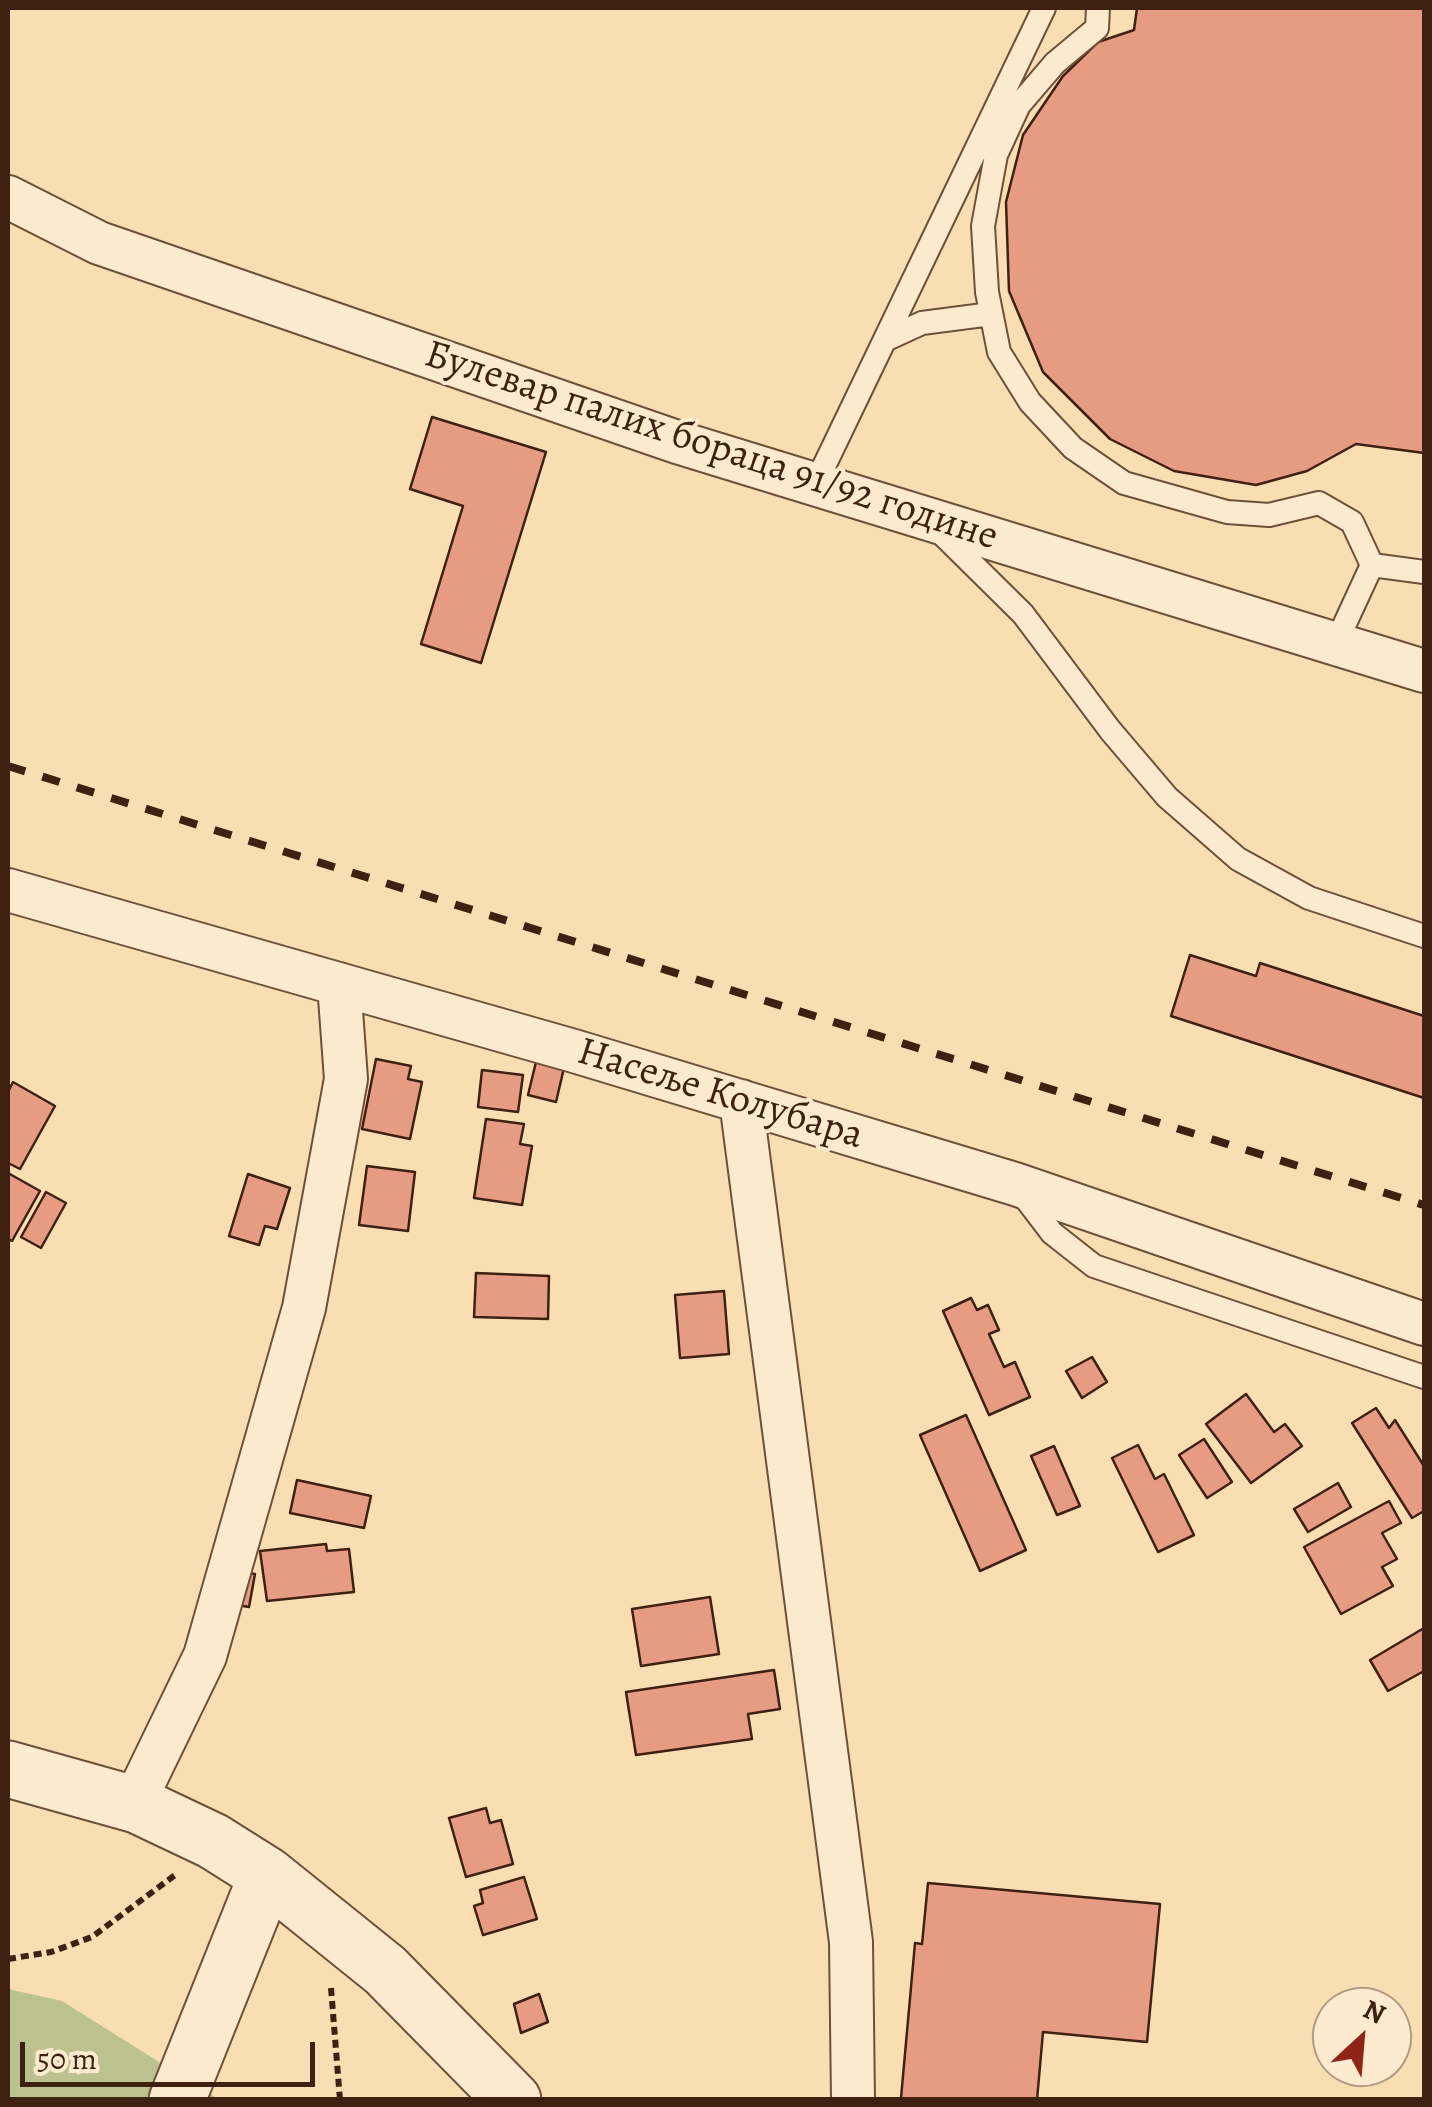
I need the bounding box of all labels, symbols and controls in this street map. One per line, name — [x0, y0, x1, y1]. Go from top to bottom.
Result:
street label: Булевар палих бораца 91/92 године — [418, 332, 1004, 562]
street label: Насеље Колубара — [571, 1029, 869, 1161]
north arrow — [1312, 1987, 1412, 2087]
text: N — [1357, 1990, 1392, 2033]
scale bar — [25, 2022, 320, 2084]
text: 50 m — [37, 2039, 97, 2079]

